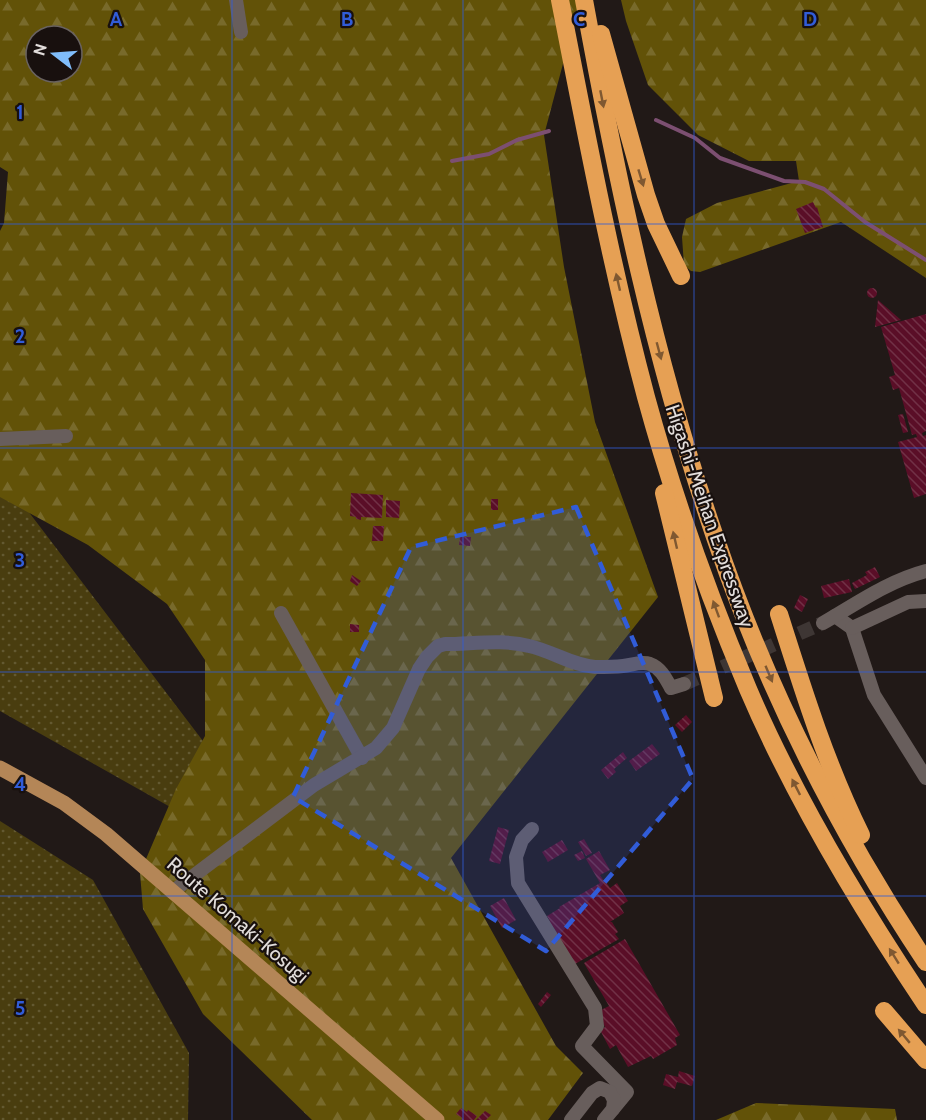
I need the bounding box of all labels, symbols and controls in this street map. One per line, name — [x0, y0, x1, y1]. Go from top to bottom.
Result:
text: A — [110, 7, 123, 31]
text: B — [341, 7, 353, 31]
text: C — [573, 7, 585, 31]
text: D — [803, 7, 817, 31]
north arrow — [24, 24, 84, 84]
text: N — [29, 42, 51, 58]
one-way arrow — [598, 90, 607, 109]
text: 1 — [16, 100, 24, 124]
one-way arrow — [637, 169, 646, 187]
one-way arrow — [613, 273, 623, 291]
text: 2 — [15, 324, 25, 348]
one-way arrow — [655, 342, 664, 360]
street label: Higashi-Meihan Expressway — [660, 401, 760, 631]
one-way arrow — [670, 530, 680, 549]
text: 3 — [15, 548, 25, 572]
one-way arrow — [711, 600, 721, 618]
one-way arrow — [764, 665, 774, 683]
text: 4 — [14, 772, 26, 796]
one-way arrow — [791, 778, 801, 795]
street label: Route Komaki-Kosugi — [162, 852, 314, 988]
one-way arrow — [888, 948, 899, 964]
text: 5 — [15, 996, 25, 1020]
one-way arrow — [898, 1028, 911, 1044]

